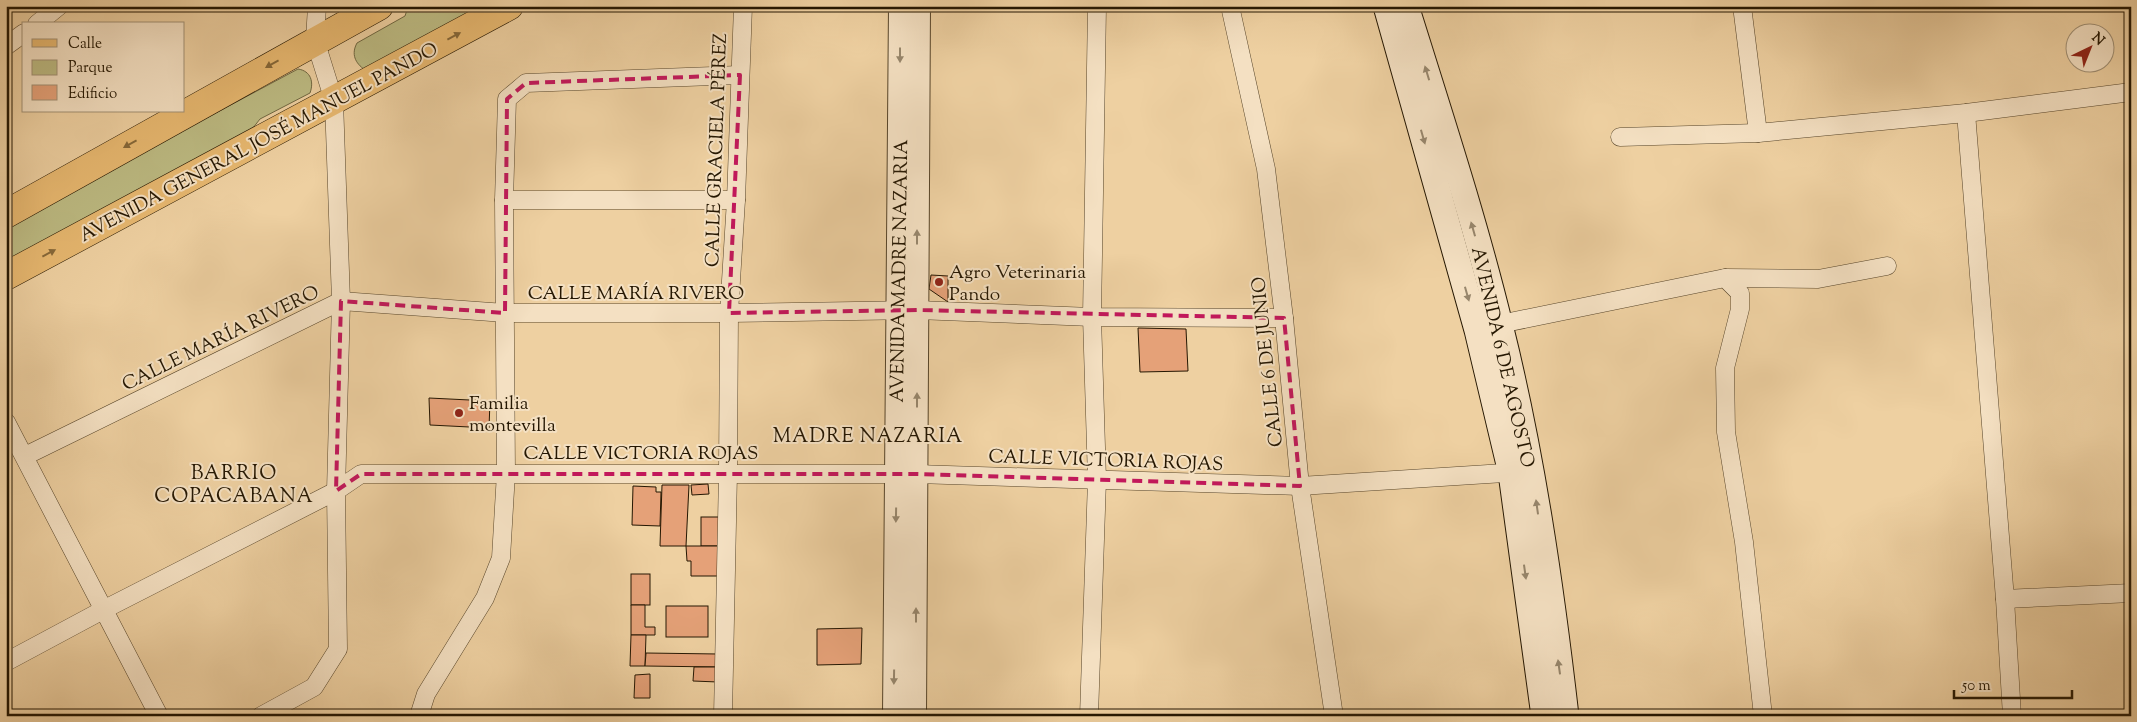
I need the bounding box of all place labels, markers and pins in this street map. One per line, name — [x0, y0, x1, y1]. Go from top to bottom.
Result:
place label: Agro Veterinaria Pando — [949, 260, 1086, 309]
marker: Agro Veterinaria Pando — [933, 276, 945, 288]
place label: Familia montevilla — [469, 391, 556, 440]
marker: Familia montevilla — [453, 407, 465, 419]

